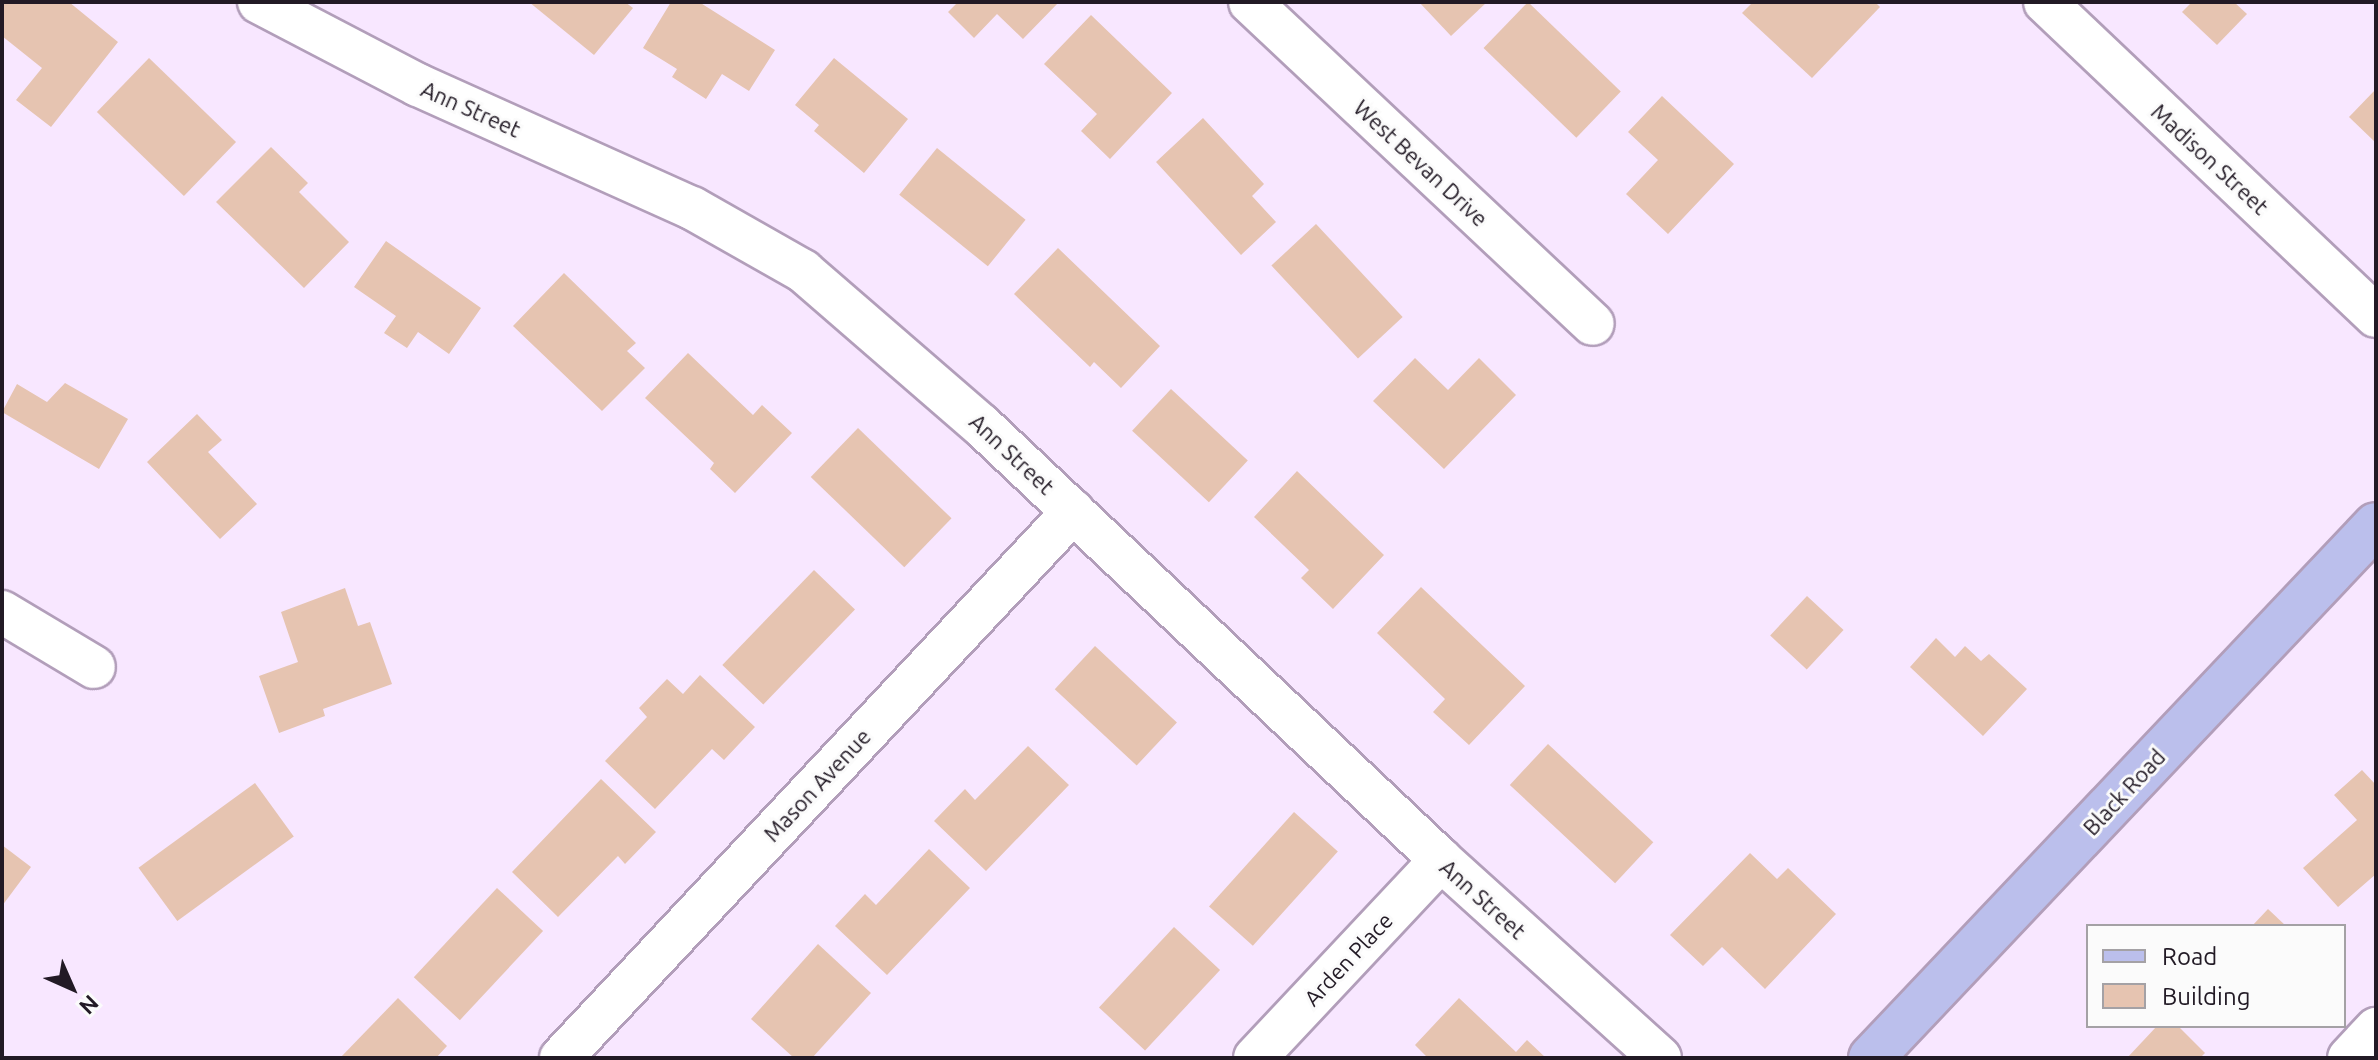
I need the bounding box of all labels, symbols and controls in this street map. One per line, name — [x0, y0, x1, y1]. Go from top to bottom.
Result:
street label: Ann Street — [417, 75, 525, 143]
street label: West Bevan Drive — [1349, 94, 1493, 232]
street label: Madison Street — [2146, 98, 2274, 220]
street label: Ann Street — [964, 408, 1060, 500]
street label: Mason Avenue — [758, 723, 876, 847]
street label: Black Road — [2077, 743, 2171, 841]
street label: Ann Street — [1435, 854, 1531, 944]
street label: Arden Place — [1298, 907, 1398, 1011]
legend — [2086, 924, 2346, 1028]
text: Road — [2162, 943, 2217, 970]
north arrow — [32, 948, 112, 1028]
text: Building — [2162, 983, 2250, 1010]
text: N — [75, 991, 104, 1020]

